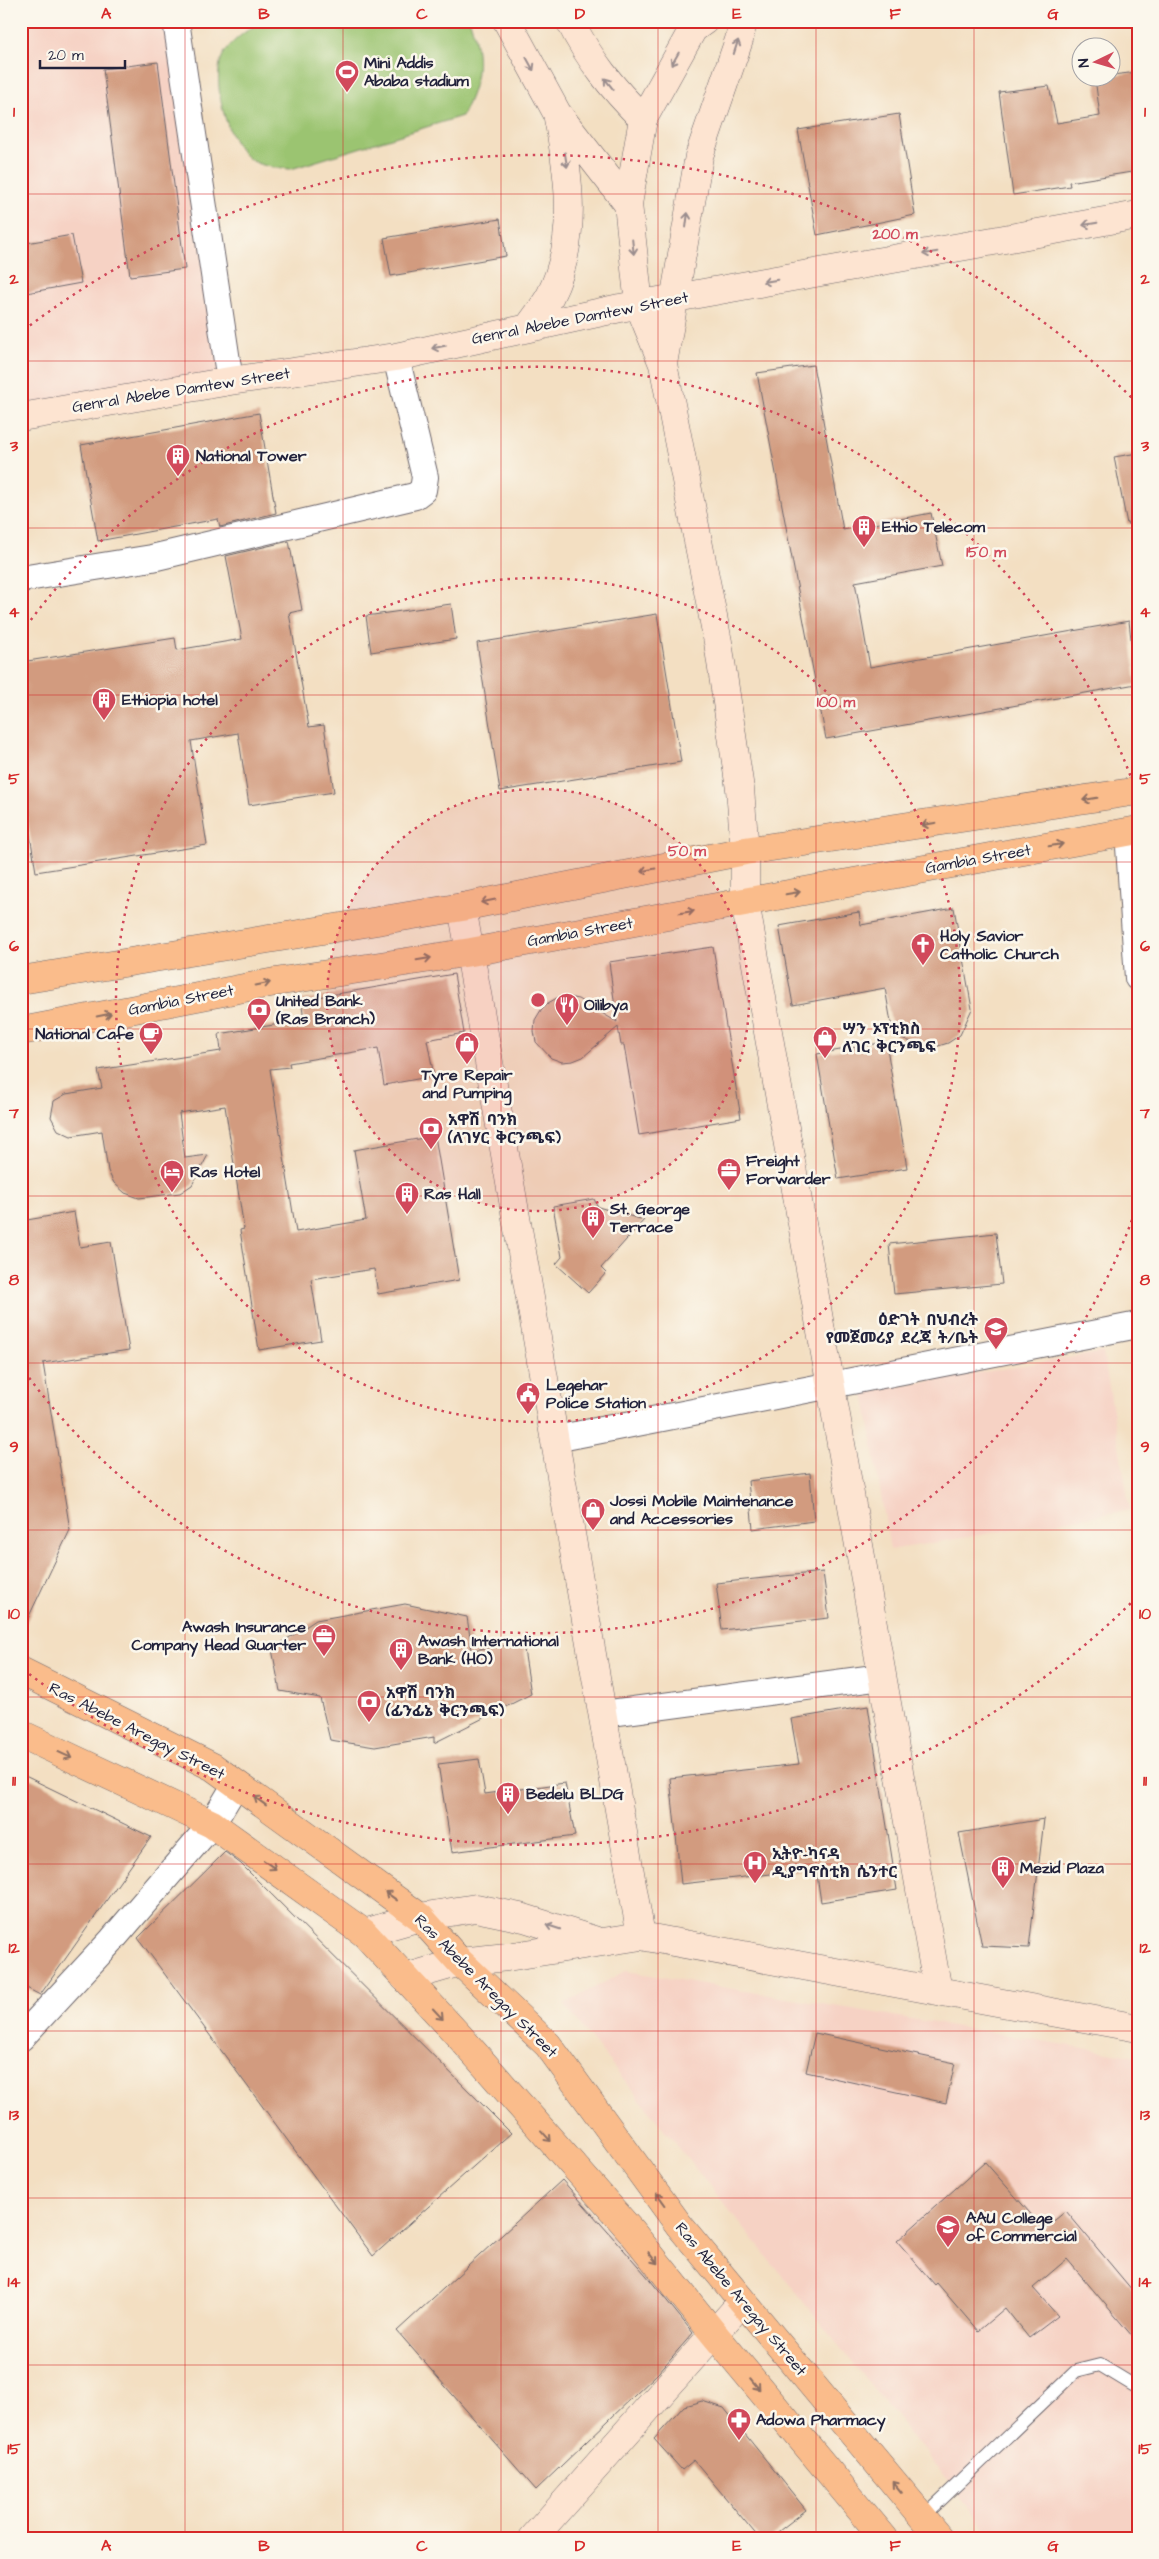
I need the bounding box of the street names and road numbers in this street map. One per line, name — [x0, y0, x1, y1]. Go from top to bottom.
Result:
street label: Genral Abebe Damtew Street — [470, 286, 691, 350]
street label: Genral Abebe Damtew Street — [70, 362, 292, 418]
street label: Gambia Street — [923, 839, 1033, 879]
street label: Gambia Street — [525, 912, 635, 952]
street label: Gambia Street — [126, 979, 236, 1021]
street label: Ras Abebe Aregay Street — [45, 1677, 229, 1786]
street label: Ras Abebe Aregay Street — [409, 1909, 563, 2064]
street label: Ras Abebe Aregay Street — [669, 2217, 812, 2382]

